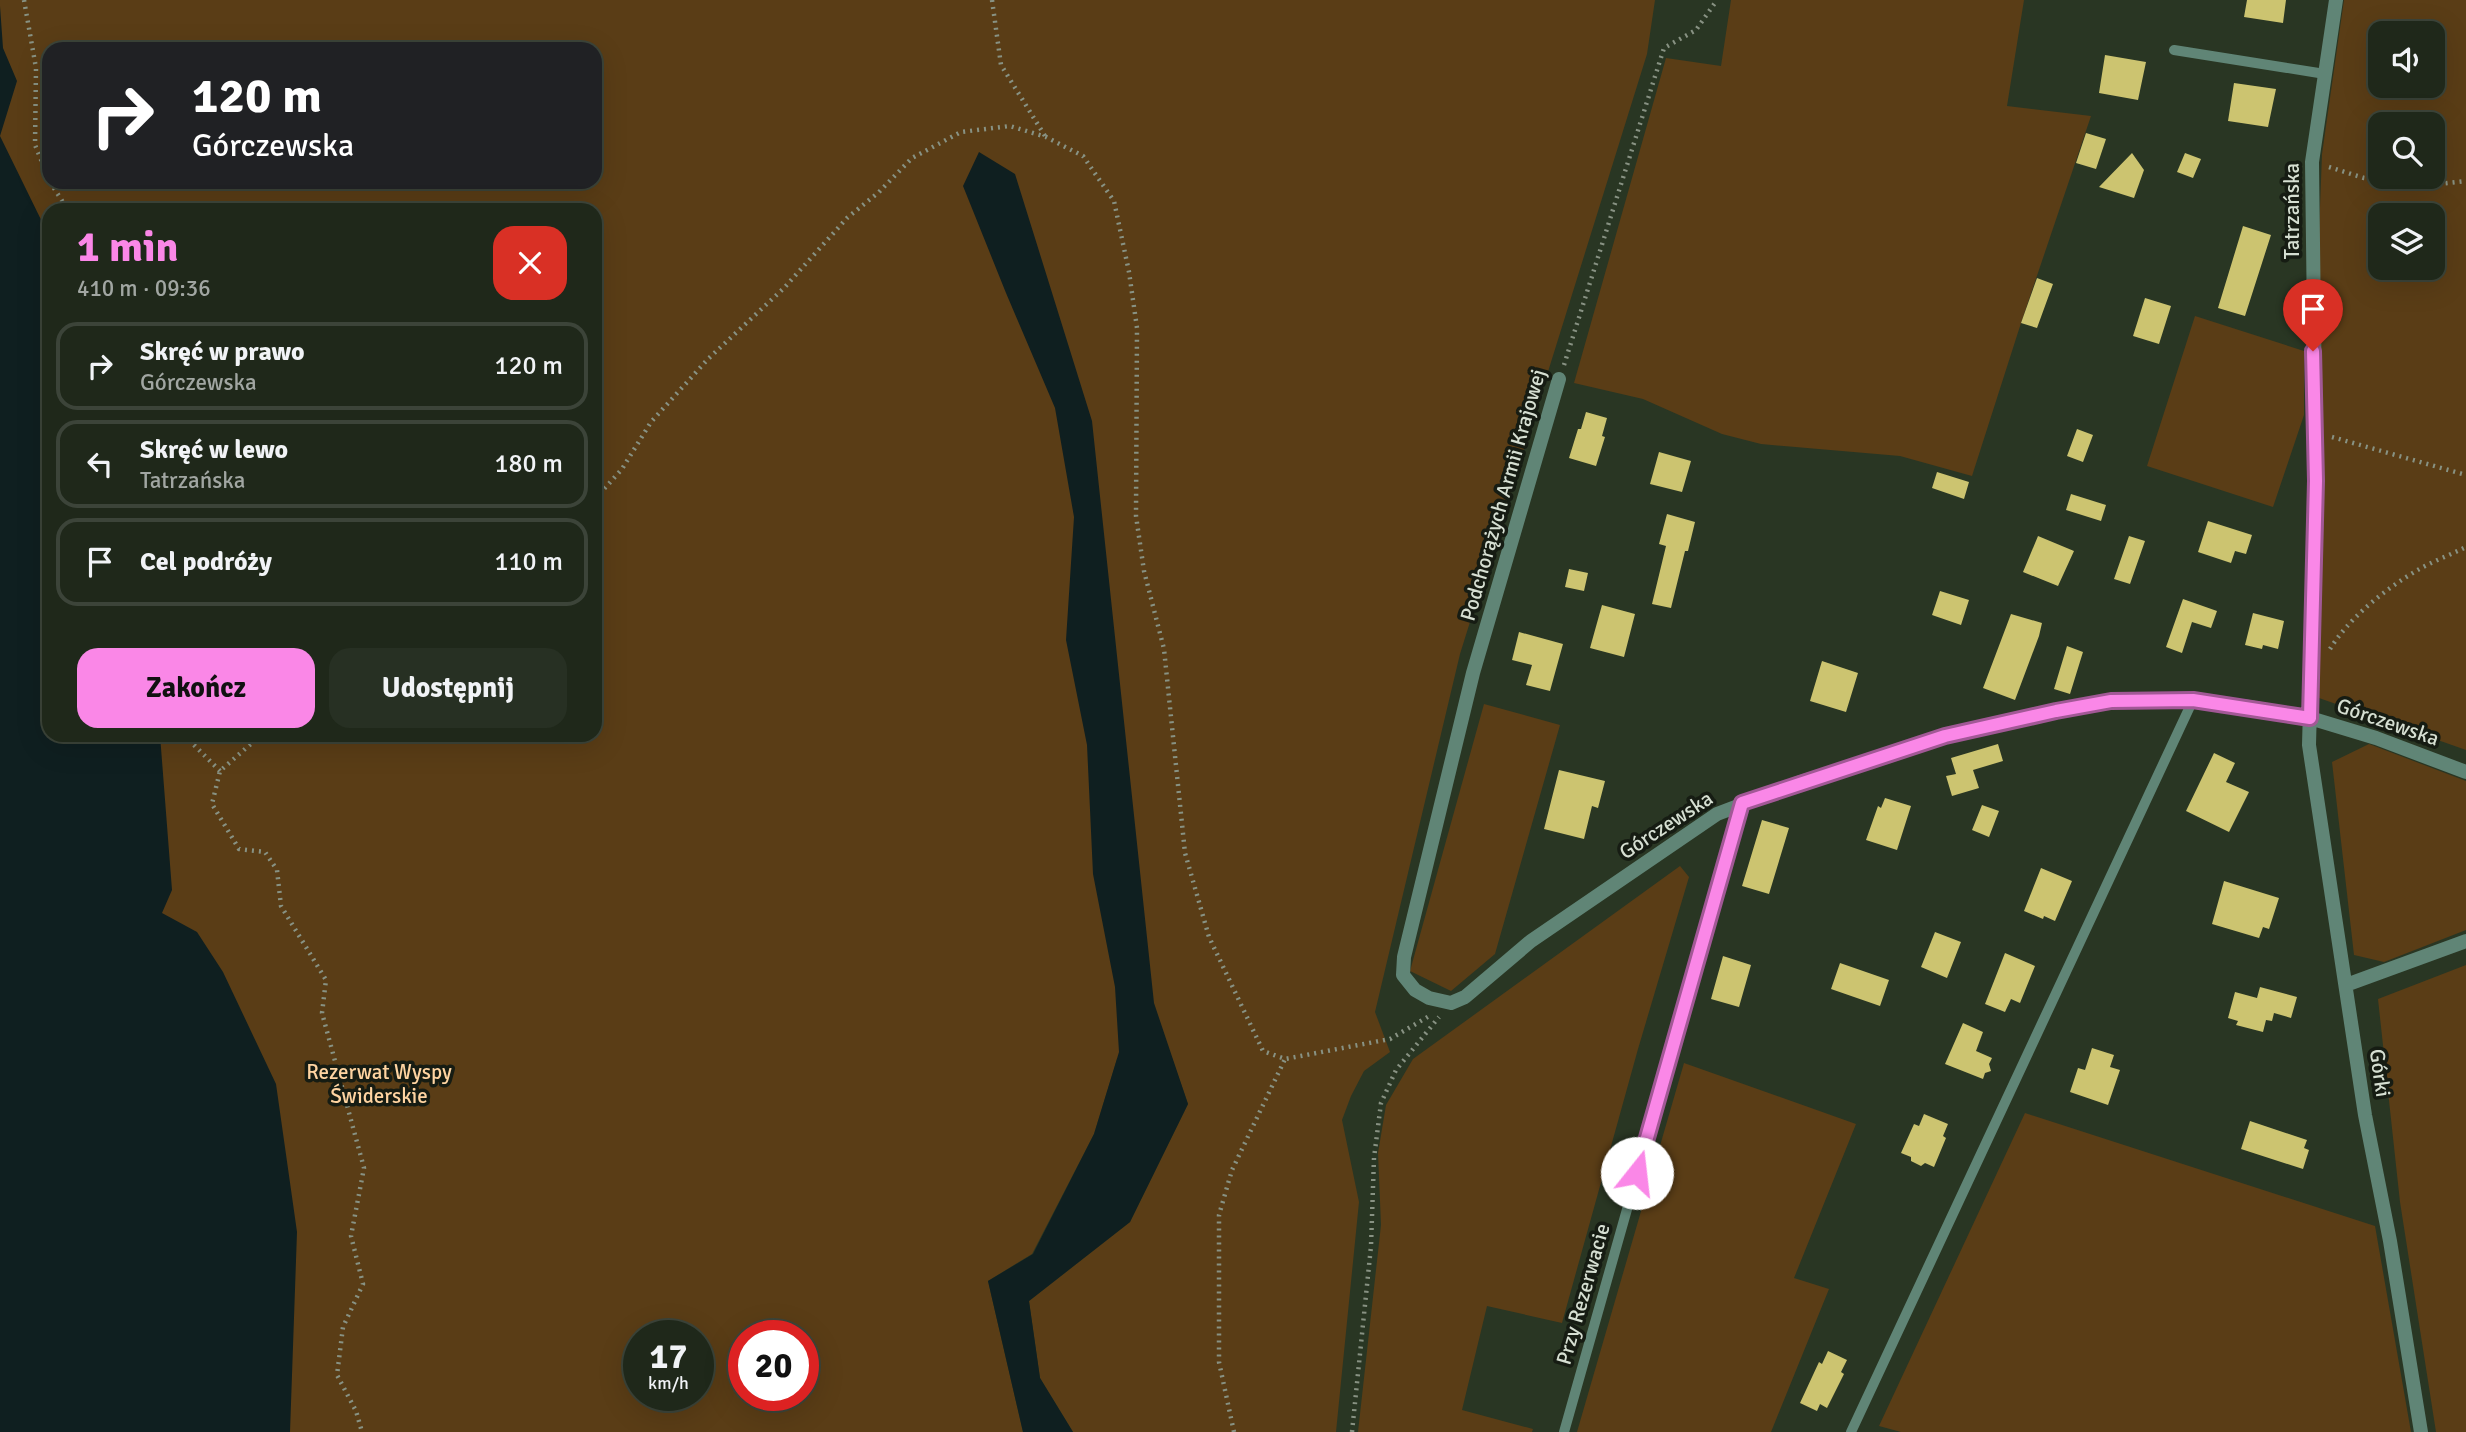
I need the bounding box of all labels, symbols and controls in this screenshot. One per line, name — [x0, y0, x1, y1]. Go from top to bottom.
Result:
map controls — [2368, 21, 2445, 280]
button: sound — [2368, 21, 2445, 98]
text: 120 m — [192, 66, 322, 126]
icon: right — [77, 70, 168, 161]
button: search — [2368, 112, 2445, 189]
text: Górczewska — [192, 126, 354, 165]
street label: Tatrzańska — [2279, 163, 2305, 259]
button: layers — [2368, 203, 2445, 280]
text: 1 min — [77, 222, 178, 273]
button: close — [493, 226, 567, 300]
text: 410 m · 09:36 — [77, 274, 211, 303]
pin — [2283, 279, 2343, 351]
icon: arrive — [2294, 290, 2332, 328]
text: Skręć w prawo — [140, 336, 305, 368]
icon: right — [81, 347, 119, 385]
text: 120 m — [494, 350, 563, 382]
street label: Podchorążych Armii Krajowej — [1455, 366, 1551, 624]
text: Górczewska — [140, 368, 257, 397]
text: Skręć w lewo — [140, 434, 288, 466]
icon: left — [81, 445, 119, 483]
text: 180 m — [494, 448, 563, 480]
text: Tatrzańska — [140, 466, 245, 495]
icon: arrive — [81, 543, 119, 581]
text: Cel podróży — [140, 546, 272, 578]
text: 110 m — [494, 546, 563, 578]
button: Zakończ — [77, 648, 315, 728]
button: Udostępnij — [329, 648, 567, 728]
street label: Górczewska — [2333, 692, 2443, 752]
street label: Górczewska — [1614, 785, 1718, 865]
street label: Górki — [2364, 1047, 2396, 1099]
park label: Rezerwat Wyspy Świderskie — [306, 1059, 452, 1109]
position arrow — [1600, 1136, 1674, 1210]
street label: Przy Rezerwacie — [1550, 1220, 1616, 1368]
speed limit sign: 20 — [728, 1320, 819, 1411]
text: 17 — [650, 1335, 687, 1378]
text: km/h — [648, 1372, 689, 1394]

